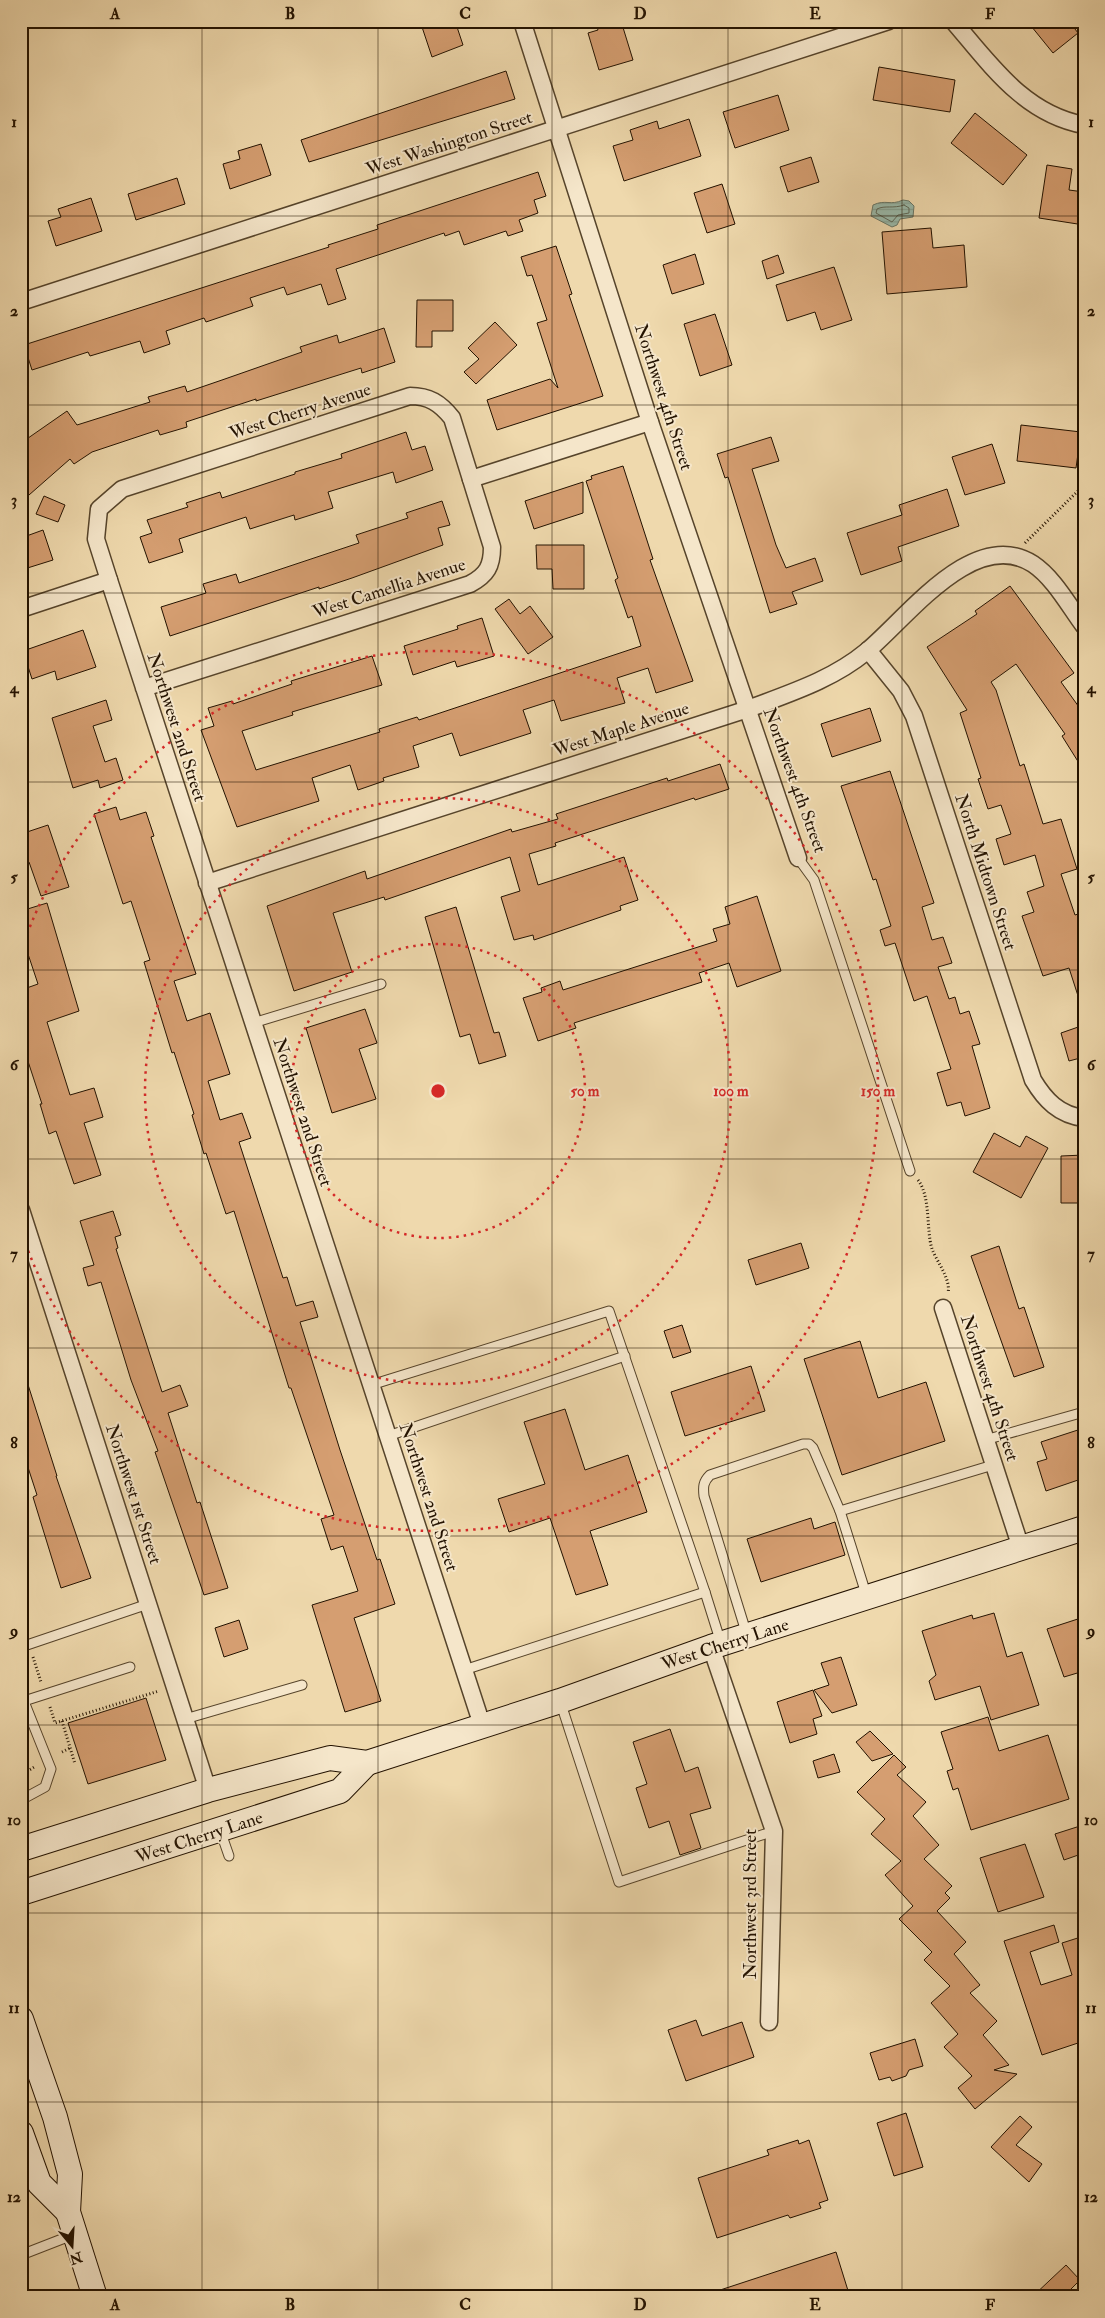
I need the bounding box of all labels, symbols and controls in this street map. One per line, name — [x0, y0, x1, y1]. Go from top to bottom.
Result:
text: A — [109, 4, 121, 24]
text: B — [285, 4, 295, 24]
text: C — [459, 4, 471, 24]
text: D — [633, 4, 647, 24]
text: E — [809, 4, 821, 24]
text: F — [985, 4, 995, 24]
street label: West Washington Street — [362, 106, 535, 182]
text: 1 — [11, 112, 17, 132]
text: 1 — [1088, 112, 1094, 132]
text: 2 — [10, 301, 18, 321]
text: 2 — [1087, 301, 1095, 321]
street label: Northwest 4th Street — [629, 321, 698, 473]
street label: West Cherry Avenue — [226, 378, 374, 445]
text: 3 — [11, 490, 17, 510]
text: 3 — [1088, 490, 1094, 510]
street label: West Camellia Avenue — [309, 553, 469, 624]
street label: Northwest 2nd Street — [142, 650, 211, 804]
text: 4 — [9, 678, 20, 698]
text: 4 — [1086, 678, 1097, 698]
street label: West Maple Avenue — [549, 697, 693, 763]
street label: Northwest 4th Street — [758, 705, 831, 856]
street label: North Midtown Street — [949, 791, 1022, 953]
text: 5 — [10, 867, 18, 887]
text: 5 — [1087, 867, 1095, 887]
street label: Northwest 2nd Street — [268, 1035, 337, 1189]
text: 6 — [10, 1055, 20, 1075]
text: 6 — [1087, 1055, 1097, 1075]
centre of rings — [429, 1082, 447, 1100]
text: 50 m — [571, 1082, 600, 1101]
text: 100 m — [713, 1082, 749, 1101]
text: 150 m — [861, 1082, 895, 1101]
text: 7 — [10, 1244, 18, 1264]
text: 7 — [1087, 1244, 1095, 1264]
street label: Northwest 4th Street — [955, 1312, 1024, 1464]
street label: Northwest 2nd Street — [394, 1420, 463, 1574]
street label: Northwest 1st Street — [100, 1421, 167, 1567]
text: 8 — [10, 1433, 18, 1453]
text: 8 — [1087, 1433, 1095, 1453]
street label: West Cherry Lane — [658, 1613, 792, 1676]
text: 9 — [8, 1621, 18, 1641]
text: 9 — [1085, 1621, 1095, 1641]
street label: West Cherry Lane — [132, 1806, 266, 1869]
text: 10 — [7, 1810, 21, 1830]
text: 10 — [1084, 1810, 1098, 1830]
street label: Northwest 3rd Street — [739, 1829, 762, 1979]
text: 11 — [8, 1998, 20, 2018]
text: 11 — [1085, 1998, 1097, 2018]
text: 12 — [7, 2187, 21, 2207]
text: 12 — [1084, 2187, 1098, 2207]
north arrow — [48, 2220, 98, 2270]
text: N — [67, 2248, 85, 2268]
text: A — [109, 2295, 121, 2315]
text: B — [285, 2295, 295, 2315]
text: C — [459, 2295, 471, 2315]
text: D — [633, 2295, 647, 2315]
text: E — [809, 2295, 821, 2315]
text: F — [985, 2295, 995, 2315]

